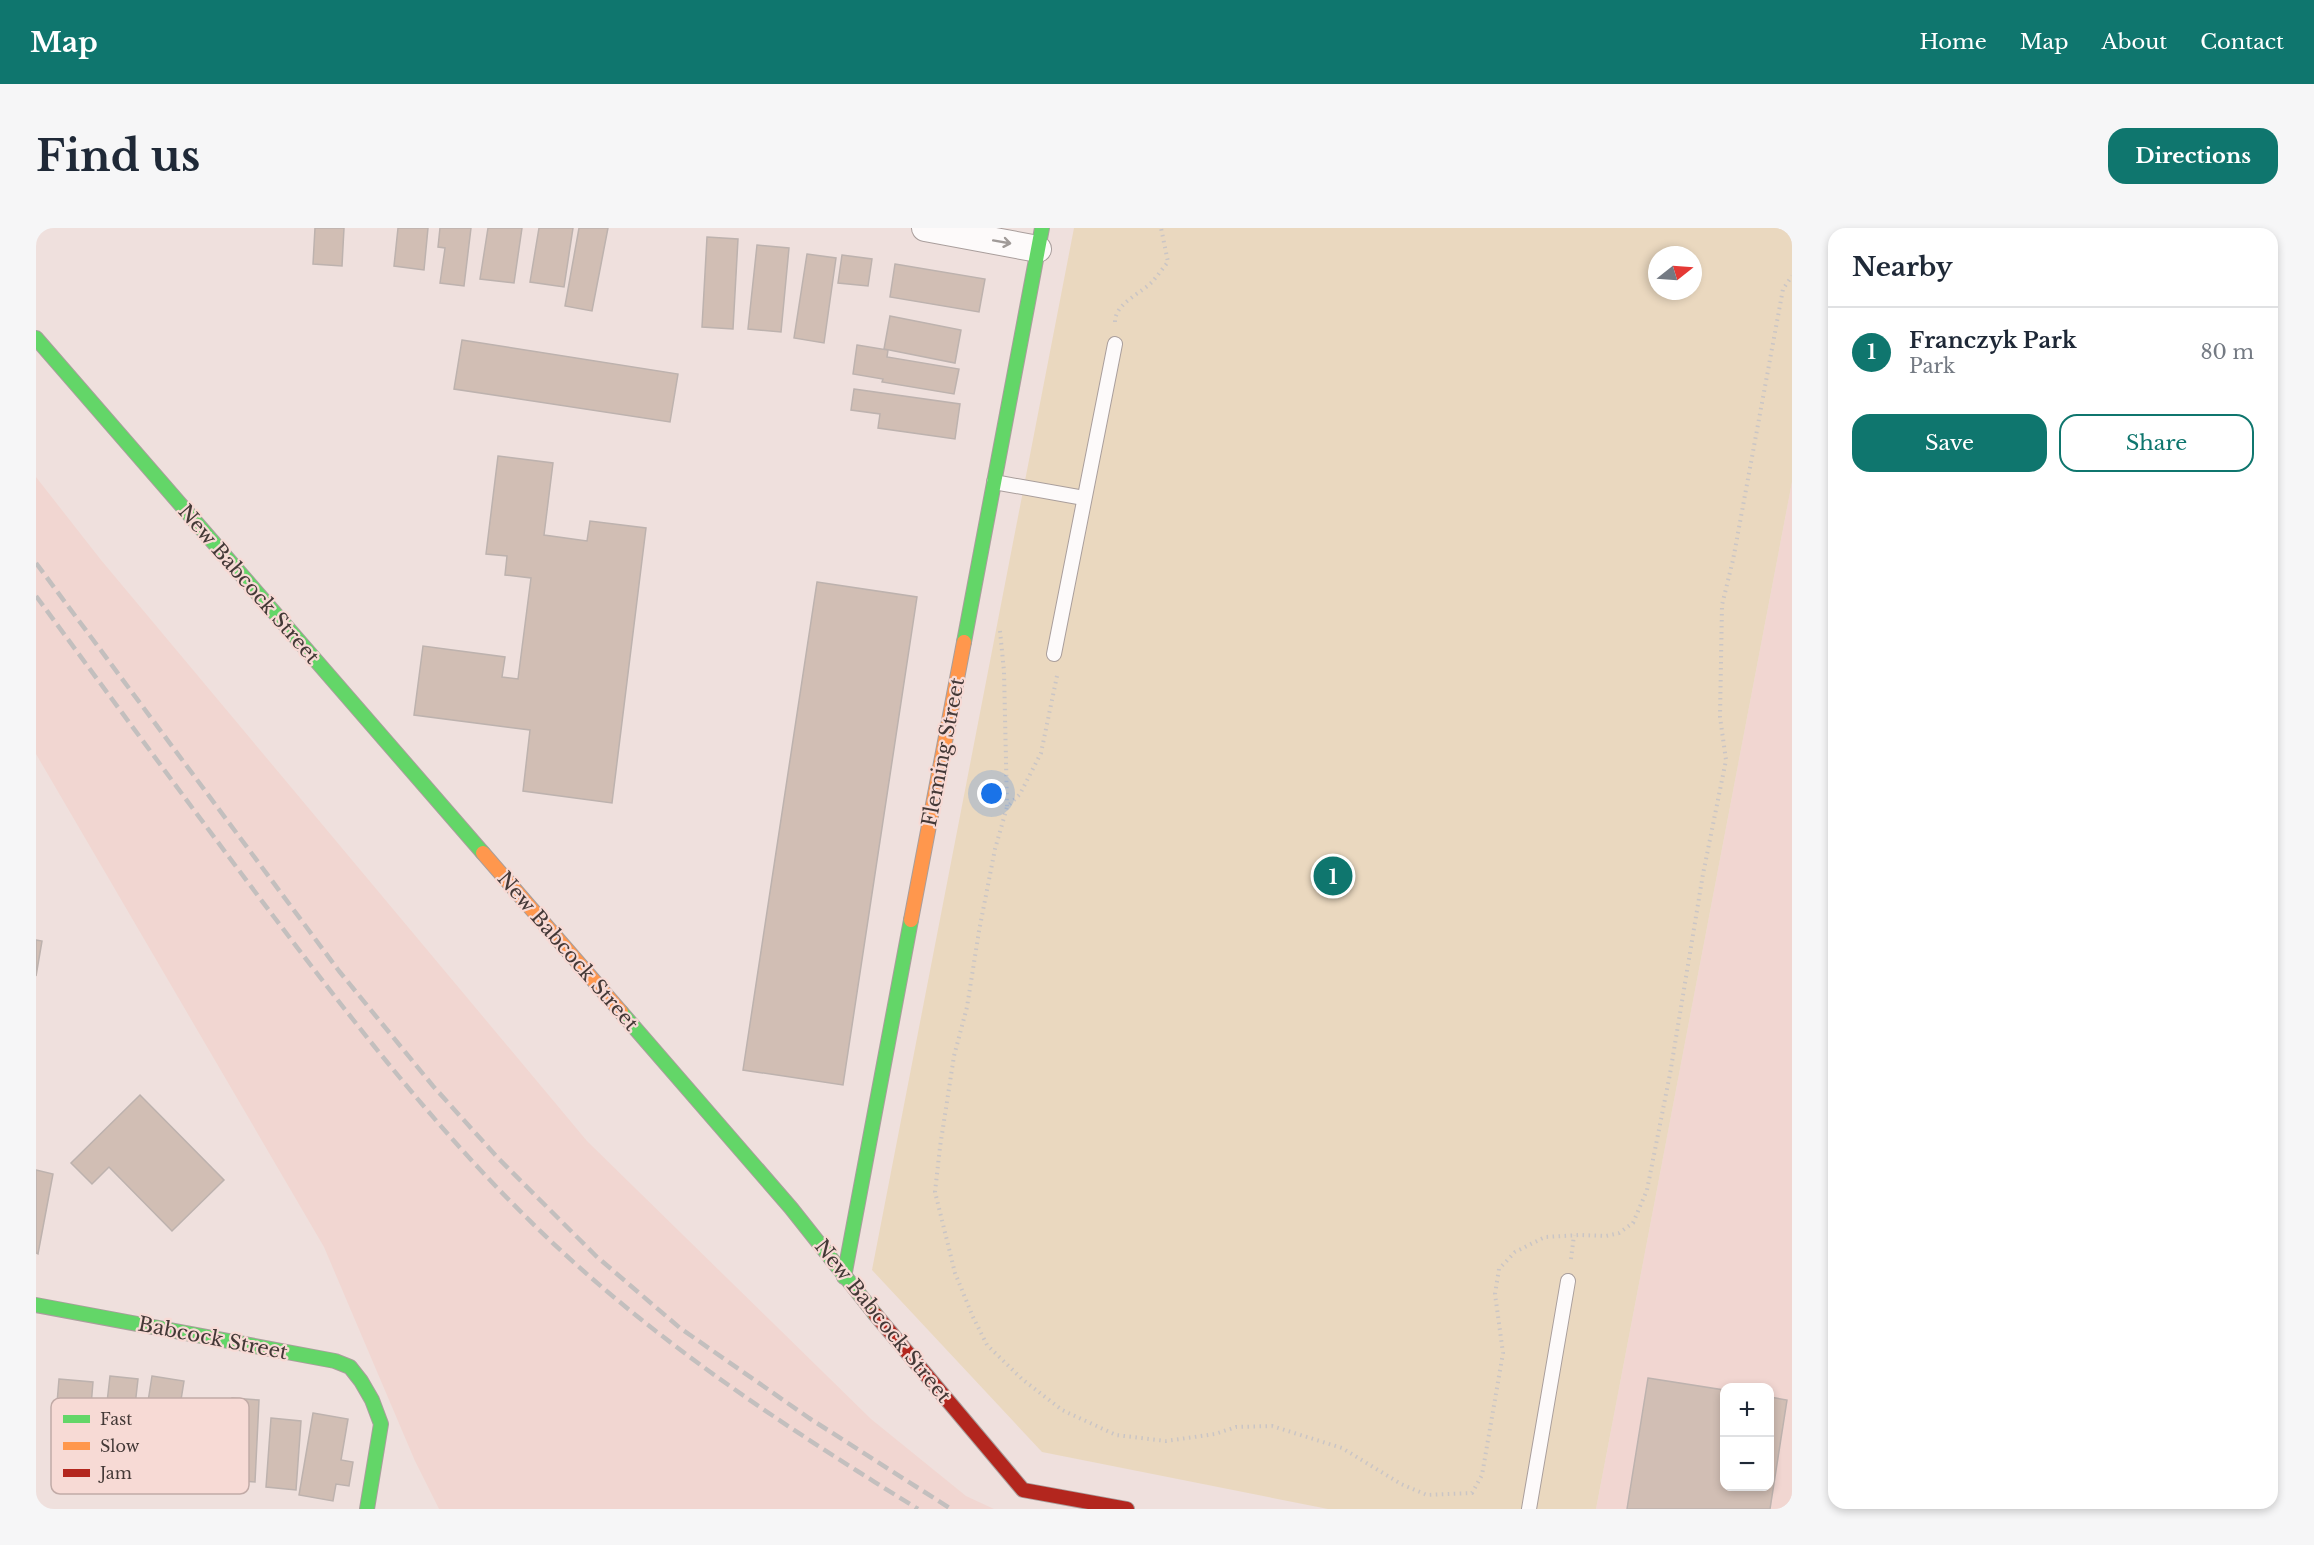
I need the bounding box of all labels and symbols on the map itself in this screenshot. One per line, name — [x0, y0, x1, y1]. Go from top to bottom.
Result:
one-way arrow — [992, 237, 1011, 248]
north arrow — [1648, 246, 1702, 300]
street label: New Babcock Street — [173, 500, 325, 669]
street label: Fleming Street — [917, 675, 969, 828]
your location — [977, 779, 1006, 808]
pin: 1 — [1314, 854, 1352, 898]
street label: New Babcock Street — [492, 867, 644, 1036]
street label: New Babcock Street — [810, 1235, 956, 1408]
street label: Babcock Street — [136, 1312, 290, 1364]
legend — [51, 1398, 249, 1494]
text: Fast — [100, 1409, 132, 1429]
text: Slow — [100, 1436, 140, 1456]
text: Jam — [98, 1463, 132, 1483]

